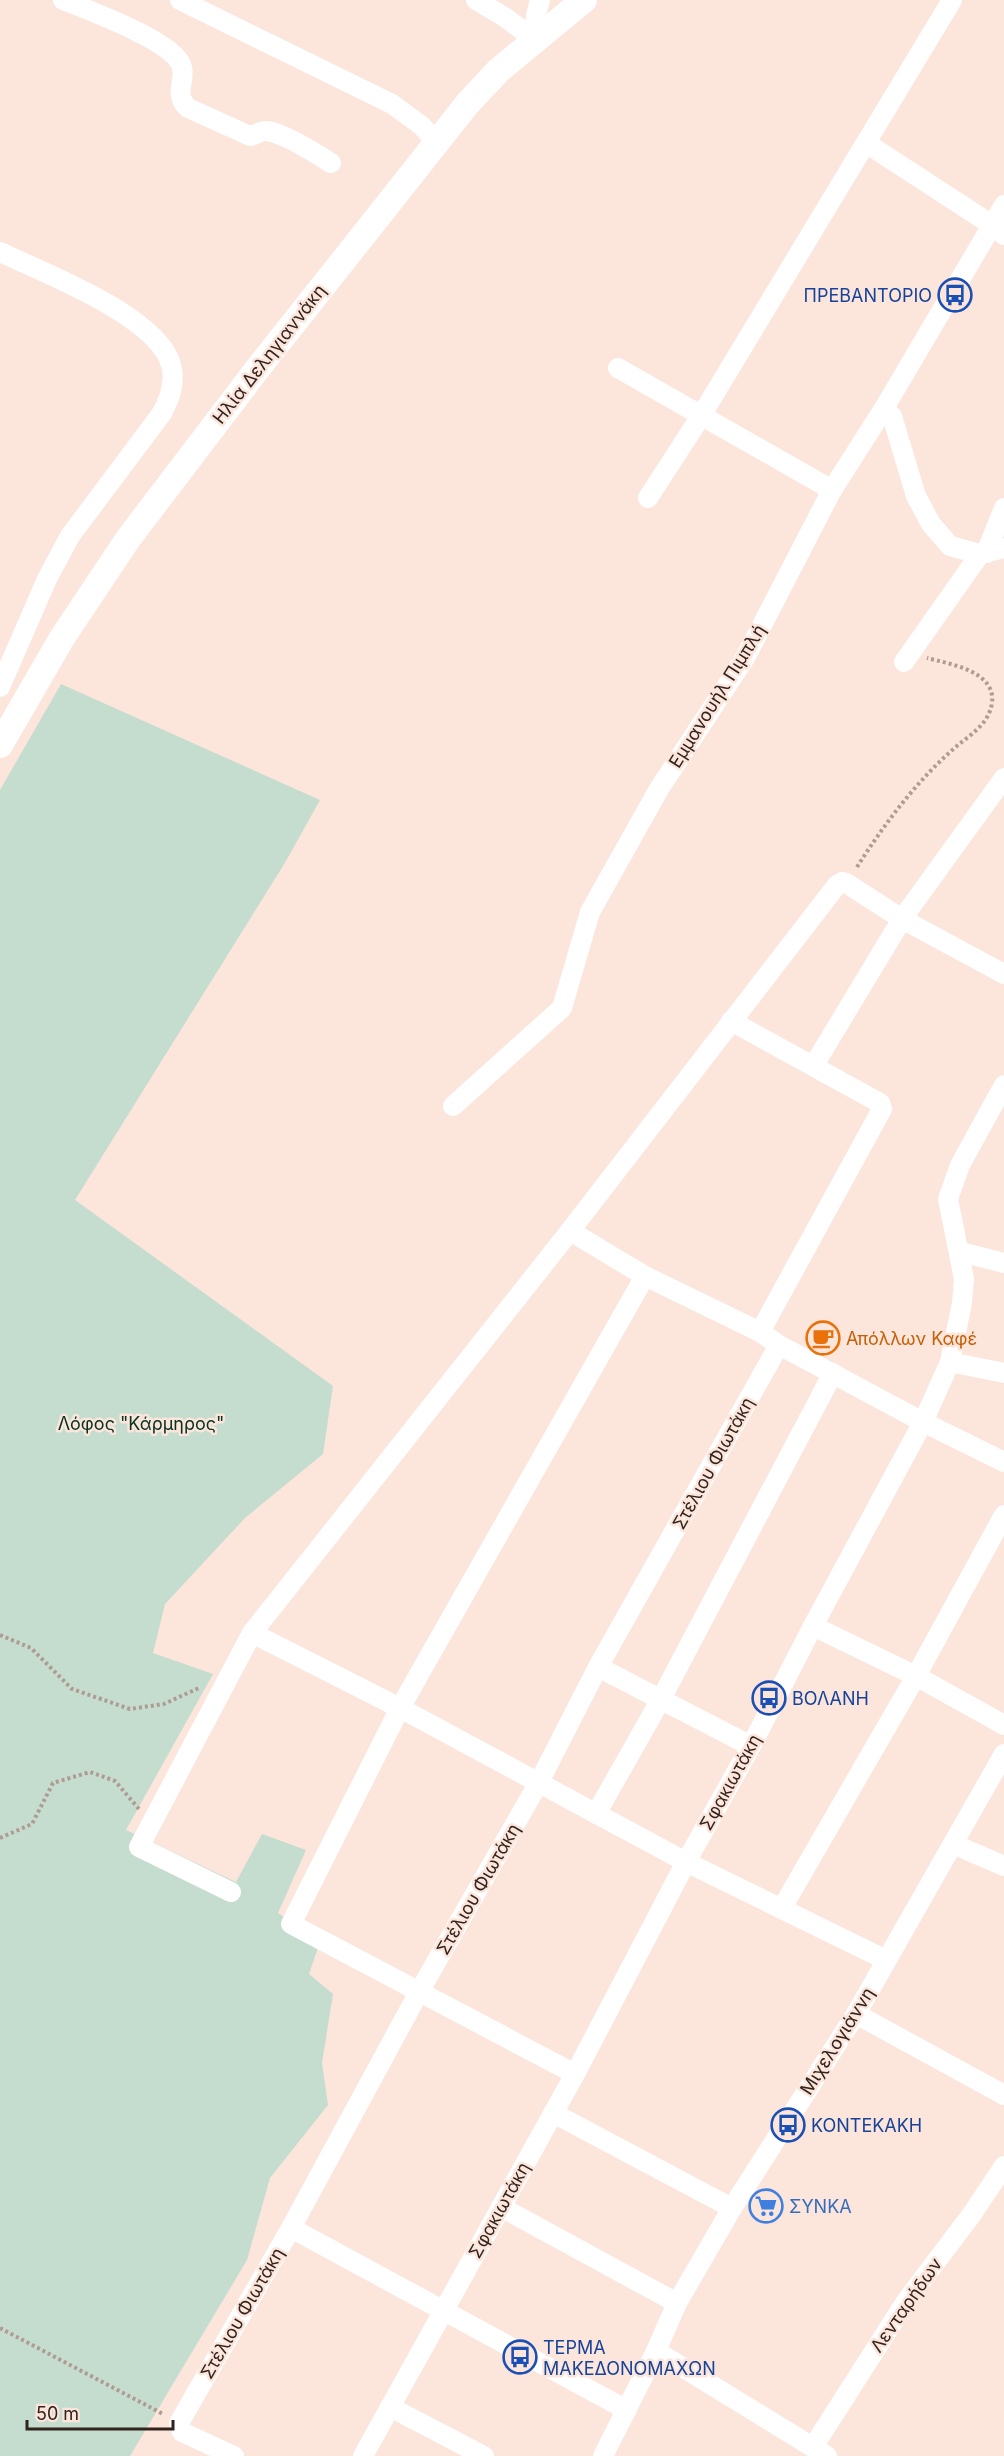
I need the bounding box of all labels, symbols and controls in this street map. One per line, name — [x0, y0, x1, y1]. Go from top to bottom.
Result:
bus stop icon: ΠΡΕΒΑΝΤΟΡΙΟ — [937, 277, 973, 313]
street label: Ηλία Δεληγιαννάκη — [208, 280, 330, 428]
place label: ΠΡΕΒΑΝΤΟΡΙΟ — [804, 285, 932, 306]
street label: Εµµανουήλ Πιµπλή — [664, 621, 770, 771]
cafe icon: Απόλλων Καφέ — [805, 1320, 841, 1356]
place label: Απόλλων Καφέ — [846, 1328, 977, 1349]
street label: Στέλιου Φιωτάκη — [668, 1393, 758, 1533]
park label: Λόφος "Κάρμηρος" — [58, 1413, 224, 1434]
bus stop icon: ΒΟΛΑΝΗ — [751, 1680, 787, 1716]
place label: ΒΟΛΑΝΗ — [792, 1688, 869, 1709]
street label: Σφακιωτάκη — [695, 1730, 765, 1834]
street label: Στέλιου Φιωτάκη — [432, 1820, 524, 1958]
street label: Μιχελογιάννη — [796, 1984, 878, 2098]
bus stop icon: ΚΟΝΤΕΚΑΚΗ — [770, 2107, 806, 2143]
place label: ΚΟΝΤΕΚΑΚΗ — [811, 2115, 922, 2136]
street label: Σφακιωτάκη — [464, 2158, 534, 2262]
supermarket icon: ΣΥΝΚΑ — [748, 2188, 784, 2224]
place label: ΣΥΝΚΑ — [789, 2196, 852, 2217]
street label: Στέλιου Φιωτάκη — [196, 2244, 288, 2382]
street label: Λενταρήδων — [866, 2253, 946, 2356]
place label: ΤΕΡΜΑ ΜΑΚΕΔΟΝΟΜΑΧΩΝ — [543, 2337, 716, 2379]
bus stop icon: ΤΕΡΜΑ ΜΑΚΕΔΟΝΟΜΑΧΩΝ — [502, 2339, 538, 2375]
scale bar — [27, 2393, 172, 2431]
text: 50 m — [36, 2403, 79, 2424]

